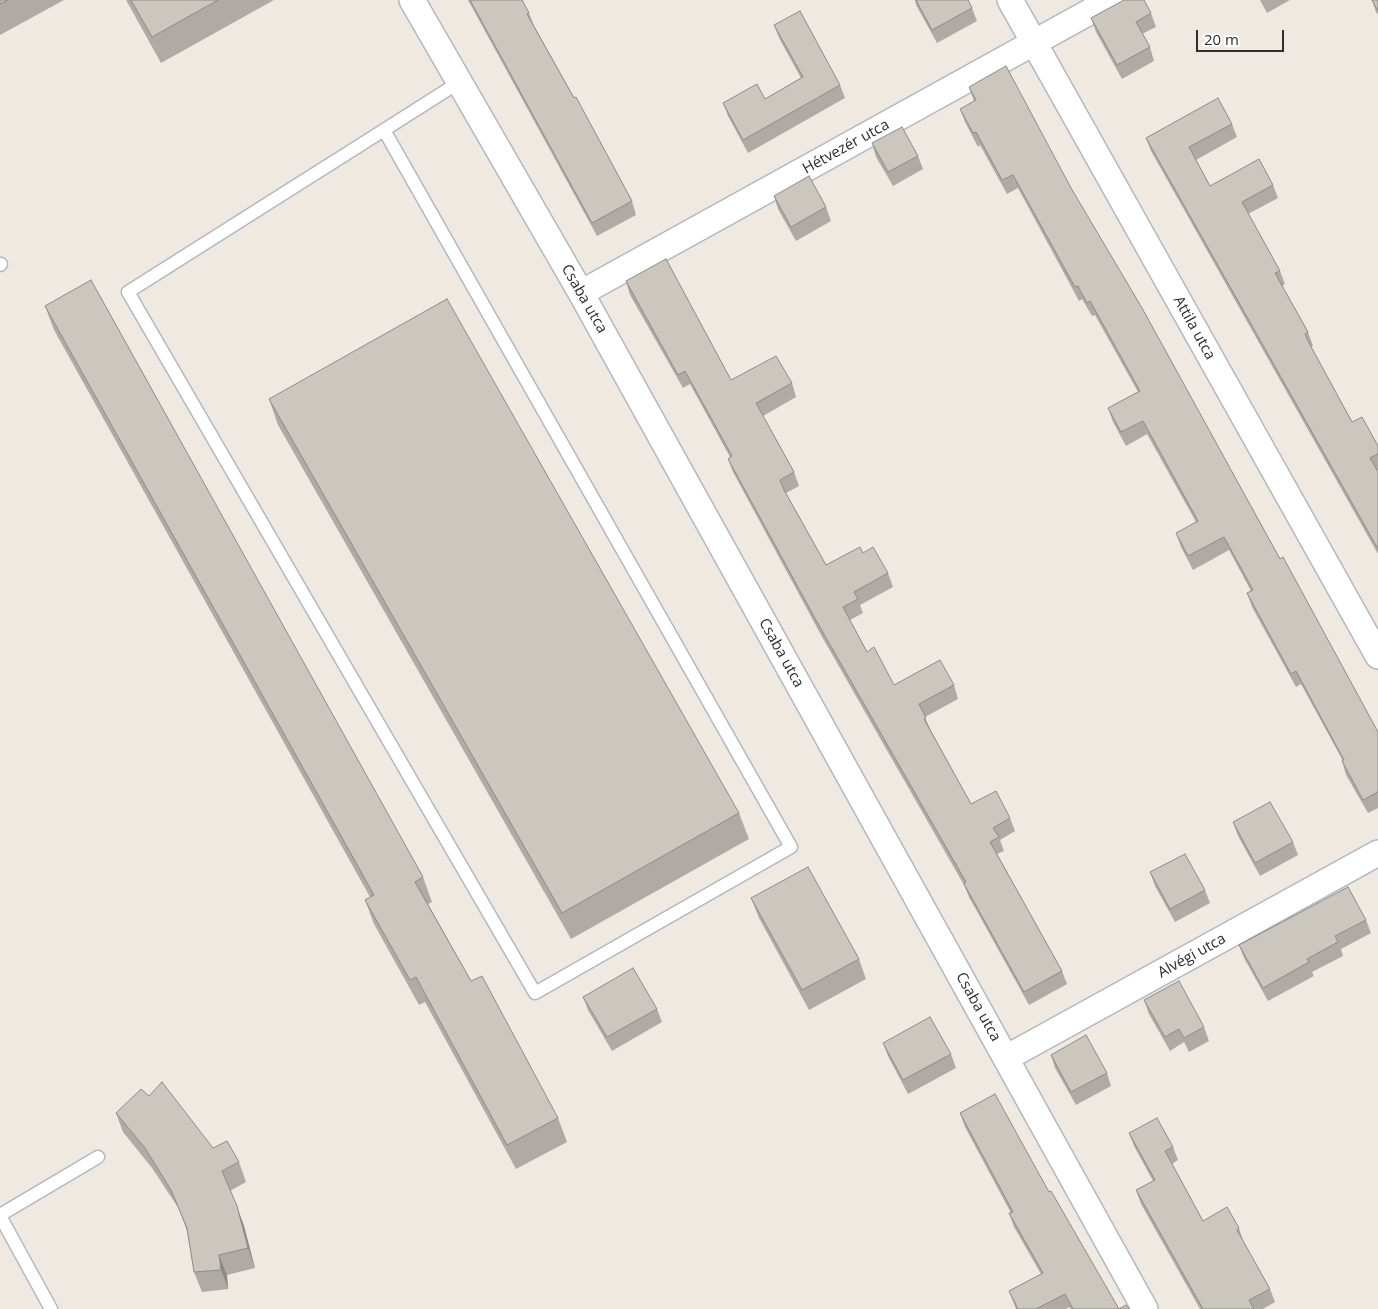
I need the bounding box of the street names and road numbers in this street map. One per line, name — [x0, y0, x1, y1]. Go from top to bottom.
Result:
street label: Hétvezér utca — [800, 116, 892, 178]
street label: Csaba utca — [557, 261, 611, 337]
street label: Attila utca — [1169, 293, 1219, 363]
street label: Csaba utca — [755, 615, 807, 691]
street label: Alvégi utca — [1155, 930, 1229, 982]
street label: Csaba utca — [952, 969, 1004, 1045]

